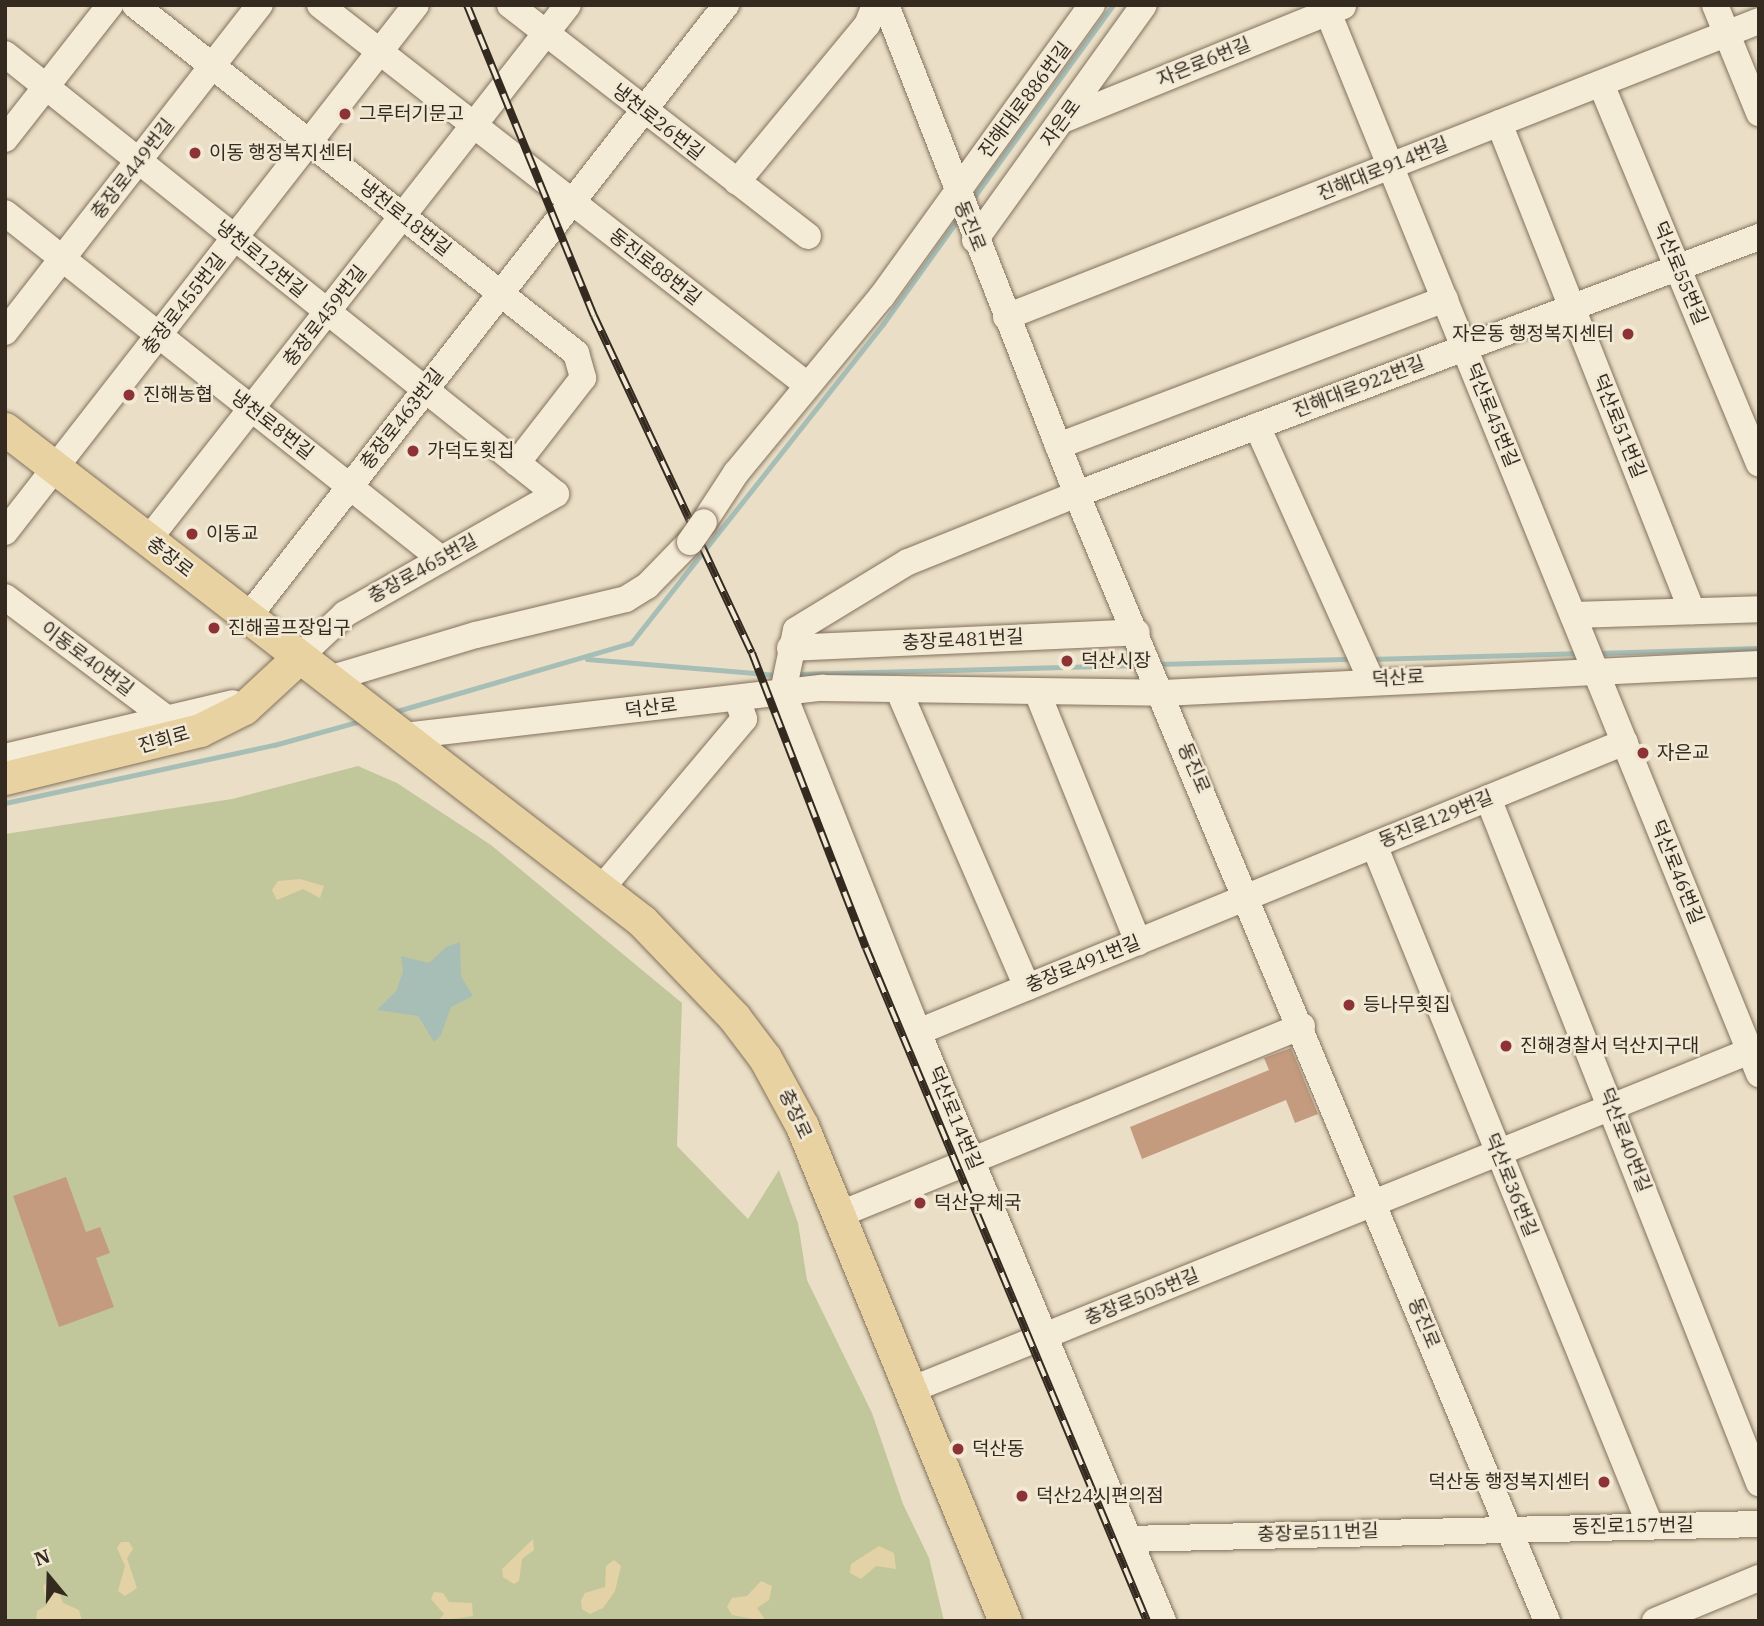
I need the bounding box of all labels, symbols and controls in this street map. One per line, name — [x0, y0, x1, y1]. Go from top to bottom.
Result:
street label: 자은로6번길 — [1154, 33, 1254, 91]
street label: 진해대로886번길 — [974, 38, 1076, 162]
street label: 냉천로26번길 — [608, 79, 708, 165]
street label: 자은로 — [1036, 95, 1086, 151]
place label: 그루터기문고 — [359, 103, 464, 125]
marker: 그루터기문고 — [337, 106, 353, 122]
street label: 충장로449번길 — [87, 114, 179, 224]
street label: 진해대로914번길 — [1314, 132, 1452, 206]
place label: 이동 행정복지센터 — [209, 142, 353, 164]
marker: 이동 행정복지센터 — [187, 145, 203, 161]
street label: 냉천로18번길 — [355, 175, 455, 261]
street label: 동진로 — [950, 197, 990, 255]
street label: 냉천로12번길 — [211, 215, 311, 303]
street label: 덕산로55번길 — [1648, 218, 1712, 328]
street label: 동진로88번길 — [605, 224, 705, 310]
street label: 충장로455번길 — [138, 249, 230, 359]
street label: 충장로459번길 — [279, 261, 371, 371]
place label: 자은동 행정복지센터 — [1452, 323, 1614, 345]
marker: 자은동 행정복지센터 — [1620, 326, 1636, 342]
street label: 진해대로922번길 — [1290, 351, 1428, 423]
street label: 덕산로45번길 — [1461, 360, 1523, 470]
street label: 충장로463번길 — [356, 364, 448, 474]
street label: 덕산로51번길 — [1588, 371, 1650, 481]
place label: 진해농협 — [143, 384, 213, 406]
street label: 냉천로8번길 — [226, 386, 318, 464]
marker: 진해농협 — [121, 387, 137, 403]
place label: 가덕도횟집 — [427, 440, 514, 462]
marker: 가덕도횟집 — [405, 443, 421, 459]
place label: 이동교 — [206, 523, 258, 545]
marker: 이동교 — [184, 526, 200, 542]
street label: 충장로465번길 — [364, 530, 482, 608]
street label: 충장로 — [142, 532, 198, 582]
street label: 이동로40번길 — [36, 617, 138, 701]
place label: 진해골프장입구 — [228, 617, 350, 639]
marker: 진해골프장입구 — [206, 620, 222, 636]
street label: 충장로481번길 — [902, 625, 1024, 655]
place label: 덕산시장 — [1081, 650, 1151, 672]
marker: 덕산시장 — [1059, 653, 1075, 669]
street label: 덕산로 — [1371, 665, 1425, 691]
street label: 덕산로 — [624, 693, 678, 723]
street label: 진희로 — [136, 722, 192, 758]
street label: 동진로 — [1173, 739, 1215, 797]
place label: 자은교 — [1657, 742, 1709, 764]
marker: 자은교 — [1635, 745, 1651, 761]
street label: 동진로129번길 — [1375, 786, 1497, 852]
street label: 덕산로46번길 — [1646, 817, 1708, 927]
street label: 충장로491번길 — [1022, 931, 1144, 997]
place label: 등나무횟집 — [1363, 994, 1450, 1016]
marker: 등나무횟집 — [1341, 997, 1357, 1013]
place label: 진해경찰서 덕산지구대 — [1520, 1035, 1699, 1057]
marker: 진해경찰서 덕산지구대 — [1498, 1038, 1514, 1054]
street label: 덕산로14번길 — [923, 1063, 987, 1173]
street label: 덕산로40번길 — [1595, 1084, 1655, 1196]
street label: 충장로 — [774, 1085, 816, 1143]
street label: 덕산로36번길 — [1480, 1130, 1542, 1240]
place label: 덕산우체국 — [934, 1192, 1021, 1214]
marker: 덕산우체국 — [912, 1195, 928, 1211]
street label: 충장로505번길 — [1081, 1264, 1203, 1330]
street label: 동진로 — [1404, 1294, 1444, 1352]
place label: 덕산동 — [972, 1438, 1024, 1460]
marker: 덕산동 — [950, 1441, 966, 1457]
place label: 덕산동 행정복지센터 — [1428, 1471, 1590, 1493]
marker: 덕산동 행정복지센터 — [1596, 1474, 1612, 1490]
place label: 덕산24시편의점 — [1036, 1485, 1164, 1507]
marker: 덕산24시편의점 — [1014, 1488, 1030, 1504]
street label: 동진로157번길 — [1572, 1514, 1694, 1538]
street label: 충장로511번길 — [1257, 1519, 1379, 1547]
north arrow — [14, 1542, 84, 1612]
text: N — [31, 1543, 53, 1571]

